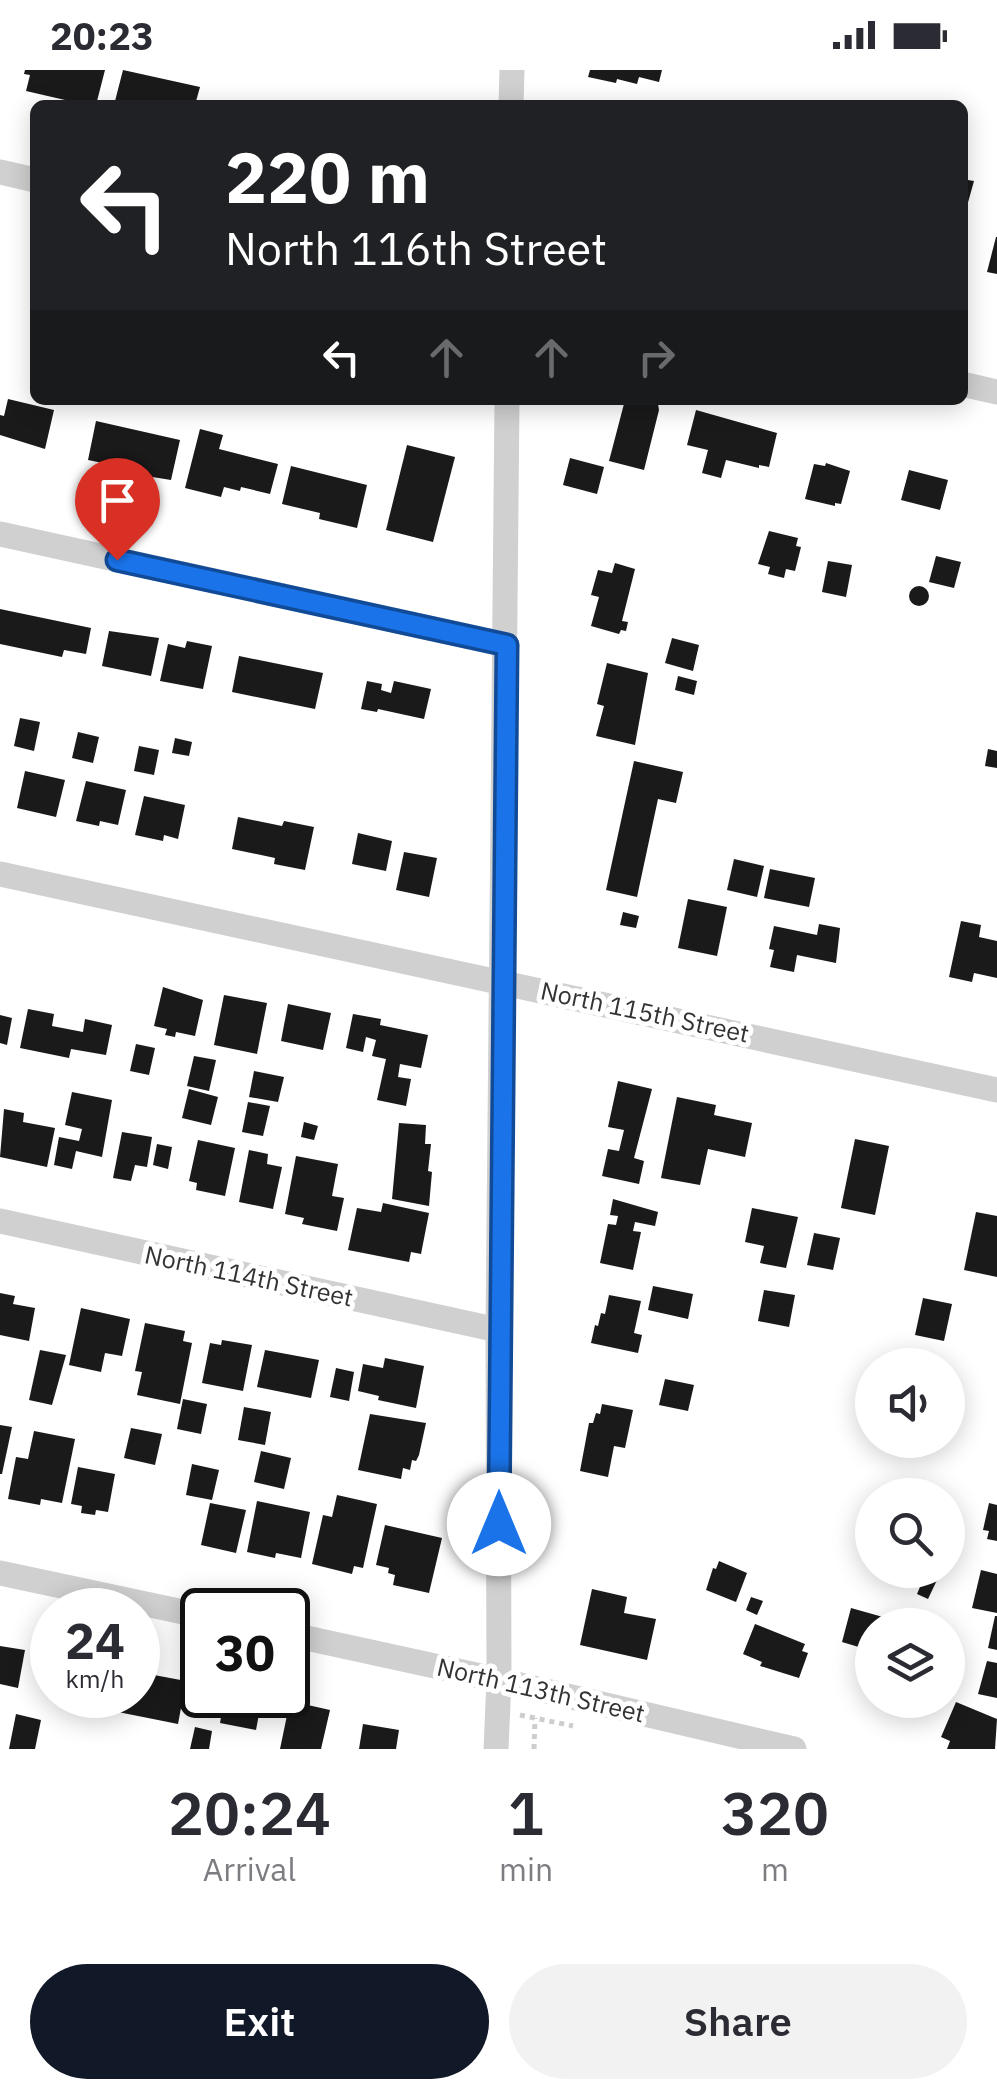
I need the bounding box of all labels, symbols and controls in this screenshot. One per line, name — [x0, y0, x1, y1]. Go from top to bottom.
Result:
text: 20:23 — [50, 11, 154, 60]
text: 220 m — [225, 131, 430, 222]
icon: left — [60, 140, 190, 270]
text: North 116th Street — [225, 219, 607, 277]
icon: left — [314, 330, 369, 385]
icon: ahead — [419, 330, 474, 385]
icon: ahead — [524, 330, 579, 385]
icon: right — [629, 330, 684, 385]
pin — [75, 458, 160, 561]
icon: arrive — [90, 473, 145, 528]
street label: North 115th Street — [538, 973, 752, 1050]
street label: North 114th Street — [142, 1237, 356, 1314]
map controls — [855, 1348, 965, 1718]
button: sound — [855, 1348, 965, 1458]
position arrow — [447, 1472, 551, 1576]
button: search — [855, 1478, 965, 1588]
speed limit sign: 30 — [180, 1588, 310, 1718]
text: 24 — [65, 1608, 125, 1673]
button: layers — [855, 1608, 965, 1718]
street label: North 113th Street — [434, 1650, 648, 1729]
text: km/h — [66, 1662, 124, 1695]
text: 20:24 — [168, 1773, 331, 1852]
text: 1 — [508, 1773, 544, 1852]
text: 320 — [721, 1773, 829, 1852]
text: Arrival — [203, 1848, 296, 1890]
text: min — [499, 1848, 553, 1890]
text: m — [761, 1848, 789, 1890]
button: Exit — [30, 1964, 489, 2079]
button: Share — [509, 1964, 967, 2079]

